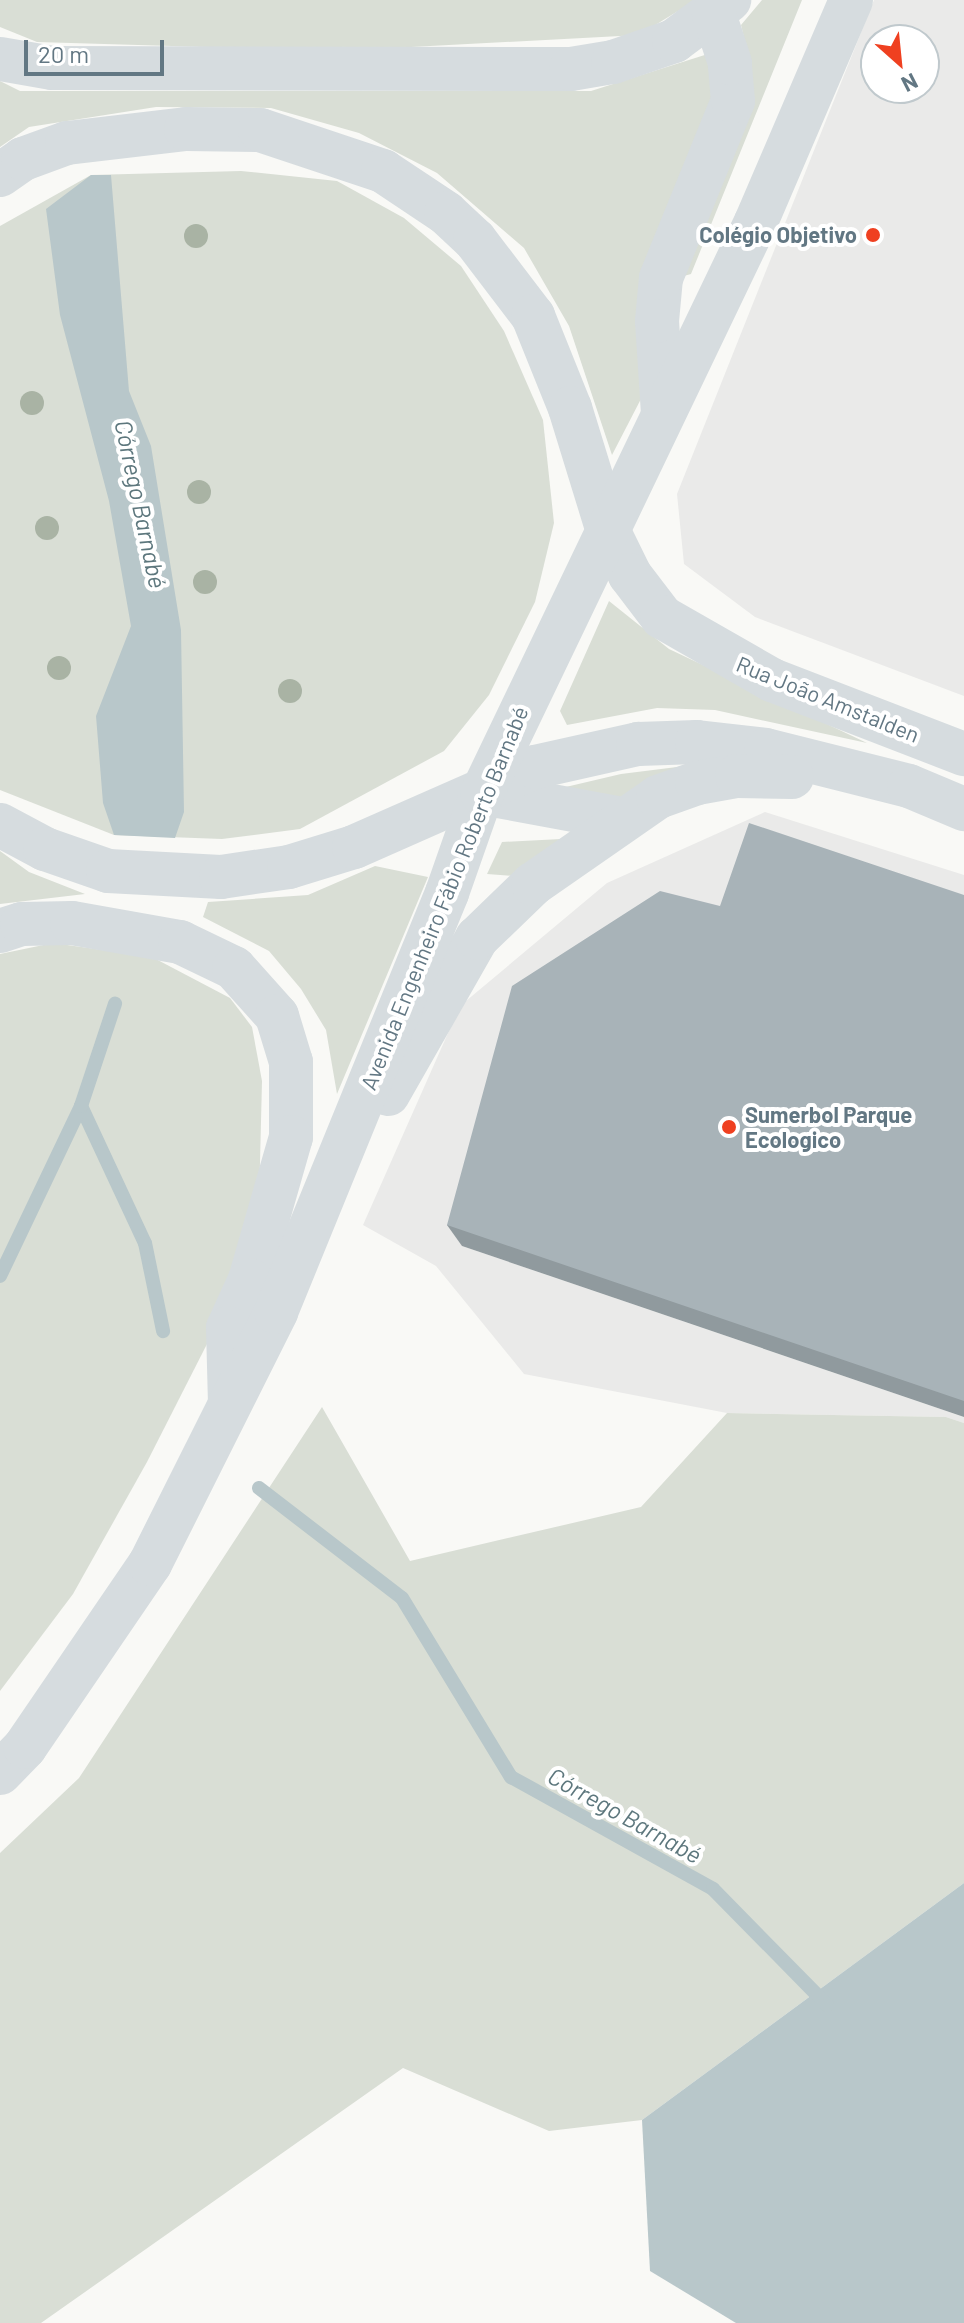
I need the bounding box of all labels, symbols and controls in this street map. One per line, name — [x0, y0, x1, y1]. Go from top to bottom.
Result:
scale bar — [28, 24, 168, 74]
north arrow — [860, 24, 940, 104]
text: 20 m — [38, 39, 89, 68]
text: N — [898, 69, 922, 99]
place label: Colégio Objetivo — [699, 222, 857, 248]
marker: Colégio Objetivo — [864, 226, 882, 244]
water label: Córrego Barnabé — [109, 417, 173, 591]
street label: Rua João Amstalden — [733, 650, 923, 748]
street label: Avenida Engenheiro Fábio Roberto Barnabé — [355, 702, 533, 1094]
place label: Sumerbol Parque Ecologico — [745, 1101, 912, 1152]
marker: Sumerbol Parque Ecologico — [720, 1118, 738, 1136]
water label: Córrego Barnabé — [543, 1761, 707, 1869]

